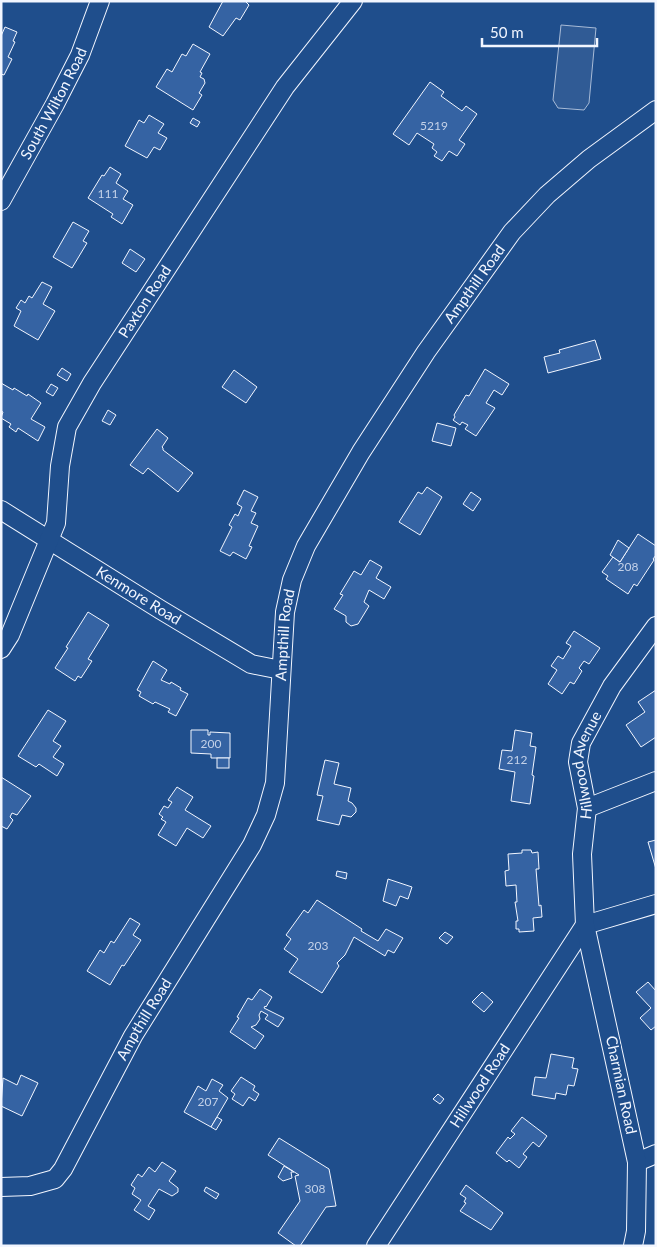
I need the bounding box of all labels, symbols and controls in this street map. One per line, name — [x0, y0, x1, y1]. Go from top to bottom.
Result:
scale bar — [482, 15, 597, 47]
text: 50 m — [490, 23, 524, 41]
street label: South Wilton Road — [16, 45, 90, 162]
house number: 5219 — [420, 118, 448, 133]
house number: 111 — [98, 186, 118, 201]
street label: Ampthill Road — [440, 241, 508, 326]
street label: Paxton Road — [114, 262, 174, 341]
house number: 208 — [618, 559, 638, 574]
street label: Kenmore Road — [93, 562, 185, 628]
street label: Ampthill Road — [271, 587, 298, 681]
street label: Hillwood Avenue — [568, 708, 605, 820]
house number: 200 — [201, 736, 221, 751]
house number: 212 — [507, 752, 527, 767]
house number: 203 — [308, 938, 328, 953]
street label: Ampthill Road — [112, 975, 175, 1063]
street label: Charmian Road — [603, 1034, 641, 1136]
street label: Hillwood Road — [446, 1040, 513, 1131]
house number: 207 — [198, 1094, 218, 1109]
house number: 308 — [305, 1181, 325, 1196]

